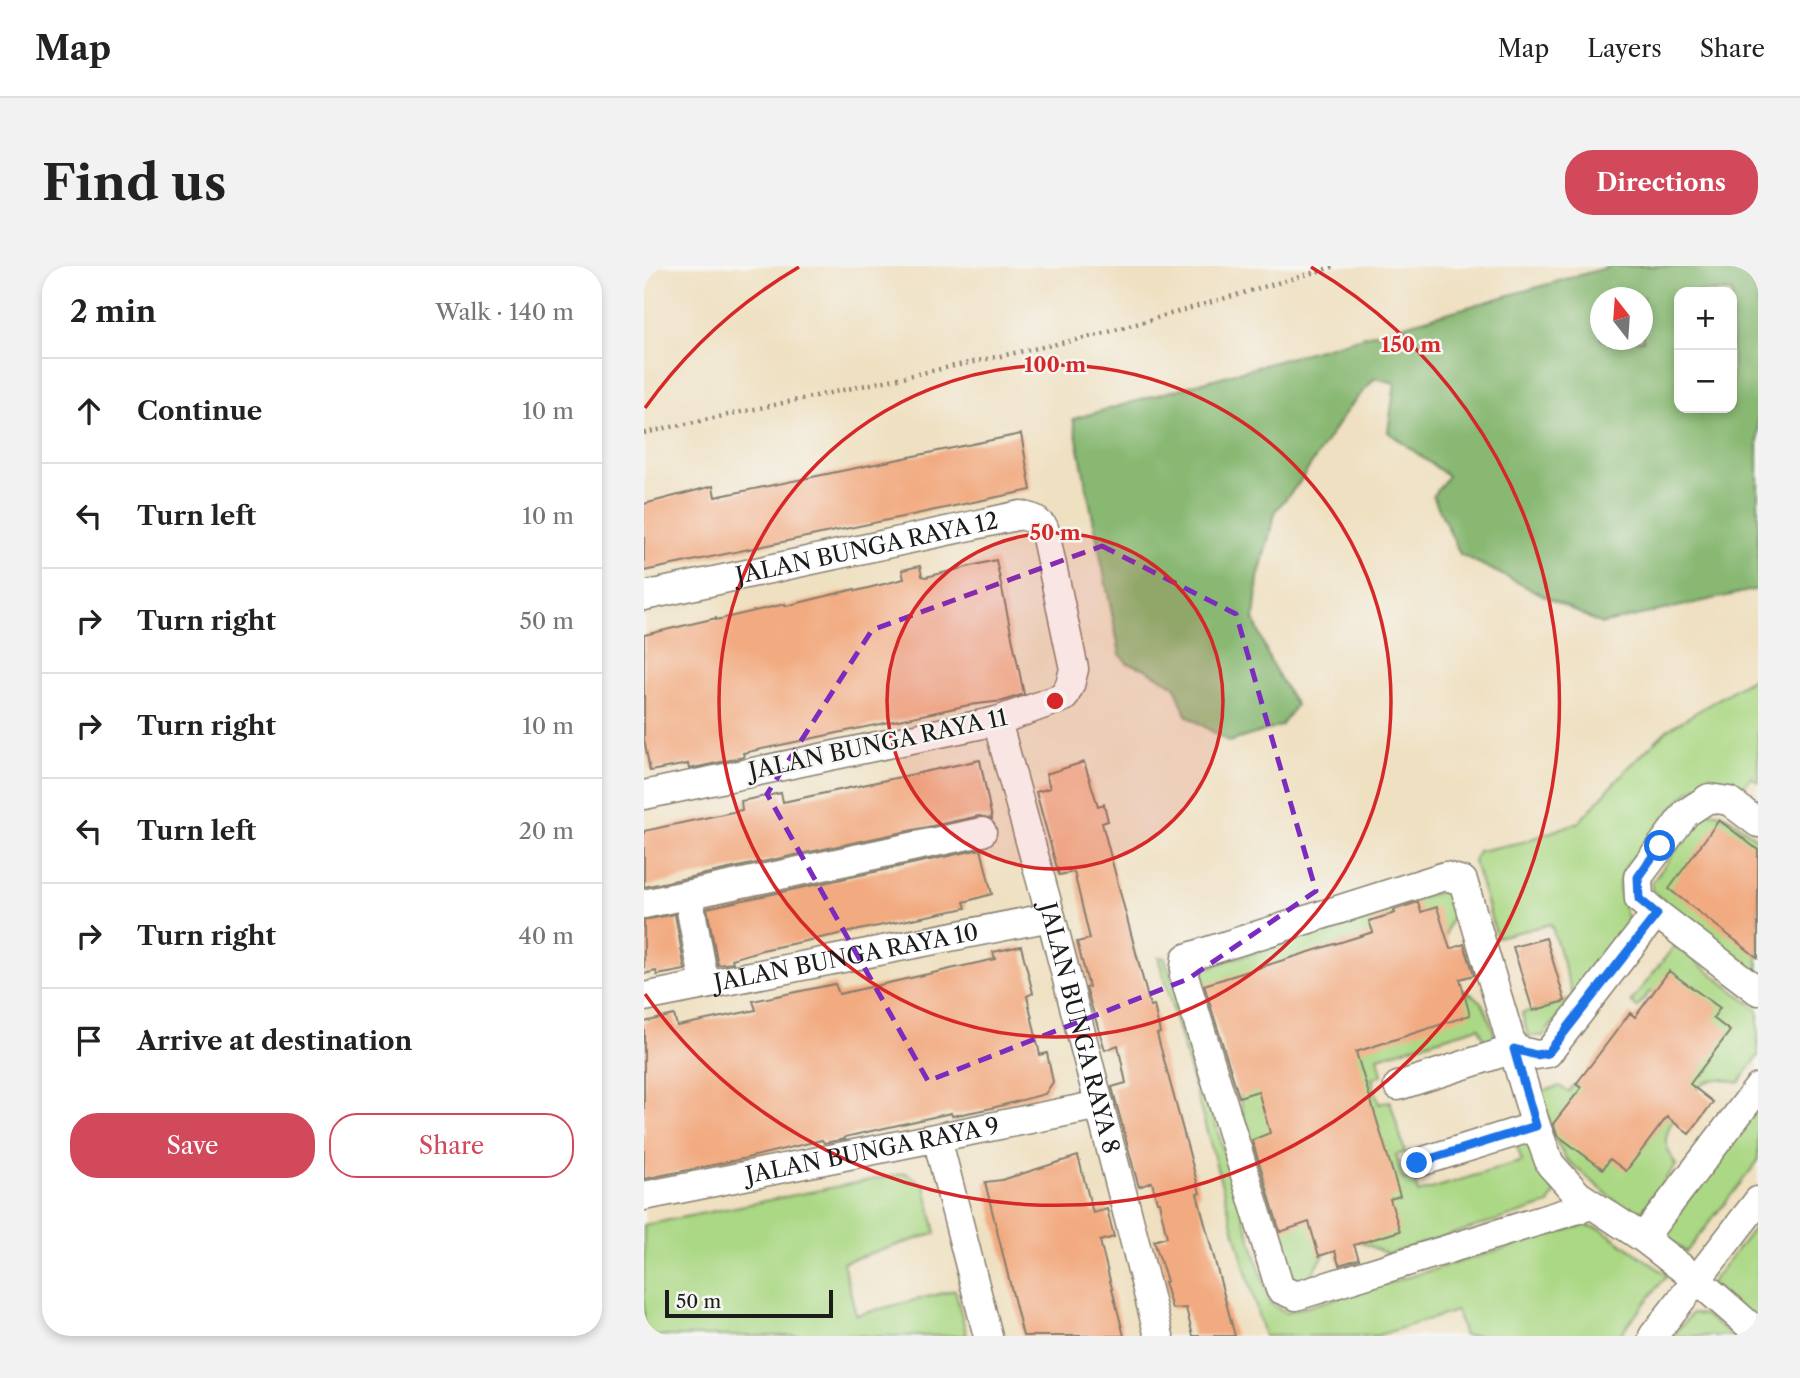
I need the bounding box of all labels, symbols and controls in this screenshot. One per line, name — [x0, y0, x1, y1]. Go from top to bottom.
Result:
text: Map — [35, 28, 111, 69]
text: Map — [1498, 34, 1549, 63]
text: Layers — [1587, 34, 1662, 63]
text: Share — [1700, 34, 1765, 63]
button: Directions — [1565, 150, 1758, 215]
text: Find us — [42, 152, 226, 213]
north arrow — [1590, 287, 1653, 350]
map controls — [1674, 287, 1737, 413]
button: + — [1674, 287, 1737, 350]
text: 2 min — [70, 293, 156, 330]
text: Walk · 140 m — [435, 298, 574, 326]
text: 150 m — [1381, 332, 1441, 357]
button: − — [1674, 350, 1737, 413]
text: 100 m — [1024, 352, 1086, 377]
icon: ahead — [70, 392, 108, 430]
text: Continue — [137, 395, 262, 427]
text: 10 m — [522, 397, 574, 425]
icon: left — [70, 497, 108, 535]
text: Turn left — [137, 500, 256, 532]
text: 10 m — [522, 502, 574, 530]
street label: JALAN BUNGA RAYA 12 — [730, 506, 1001, 591]
text: 50 m — [1029, 520, 1081, 545]
icon: right — [70, 602, 108, 640]
text: Turn right — [137, 605, 276, 637]
text: 50 m — [519, 607, 574, 635]
centre of rings — [1043, 689, 1067, 713]
street label: JALAN BUNGA RAYA 11 — [743, 703, 1010, 786]
icon: right — [70, 707, 108, 745]
text: Turn right — [137, 710, 276, 742]
text: 10 m — [522, 712, 574, 740]
icon: left — [70, 812, 108, 850]
text: Turn left — [137, 815, 256, 847]
text: 20 m — [519, 817, 574, 845]
route start — [1644, 830, 1675, 861]
street label: JALAN BUNGA RAYA 8 — [1033, 897, 1125, 1157]
icon: right — [70, 917, 108, 955]
street label: JALAN BUNGA RAYA 10 — [709, 918, 981, 998]
text: Turn right — [137, 920, 276, 952]
text: 40 m — [519, 922, 574, 950]
icon: arrive — [70, 1022, 108, 1060]
text: Arrive at destination — [137, 1025, 412, 1057]
street label: JALAN BUNGA RAYA 9 — [740, 1111, 1002, 1190]
button: Save — [70, 1113, 315, 1178]
button: Share — [329, 1113, 574, 1178]
route end — [1401, 1147, 1432, 1178]
scale bar — [665, 1287, 833, 1319]
text: 50 m — [676, 1290, 721, 1313]

